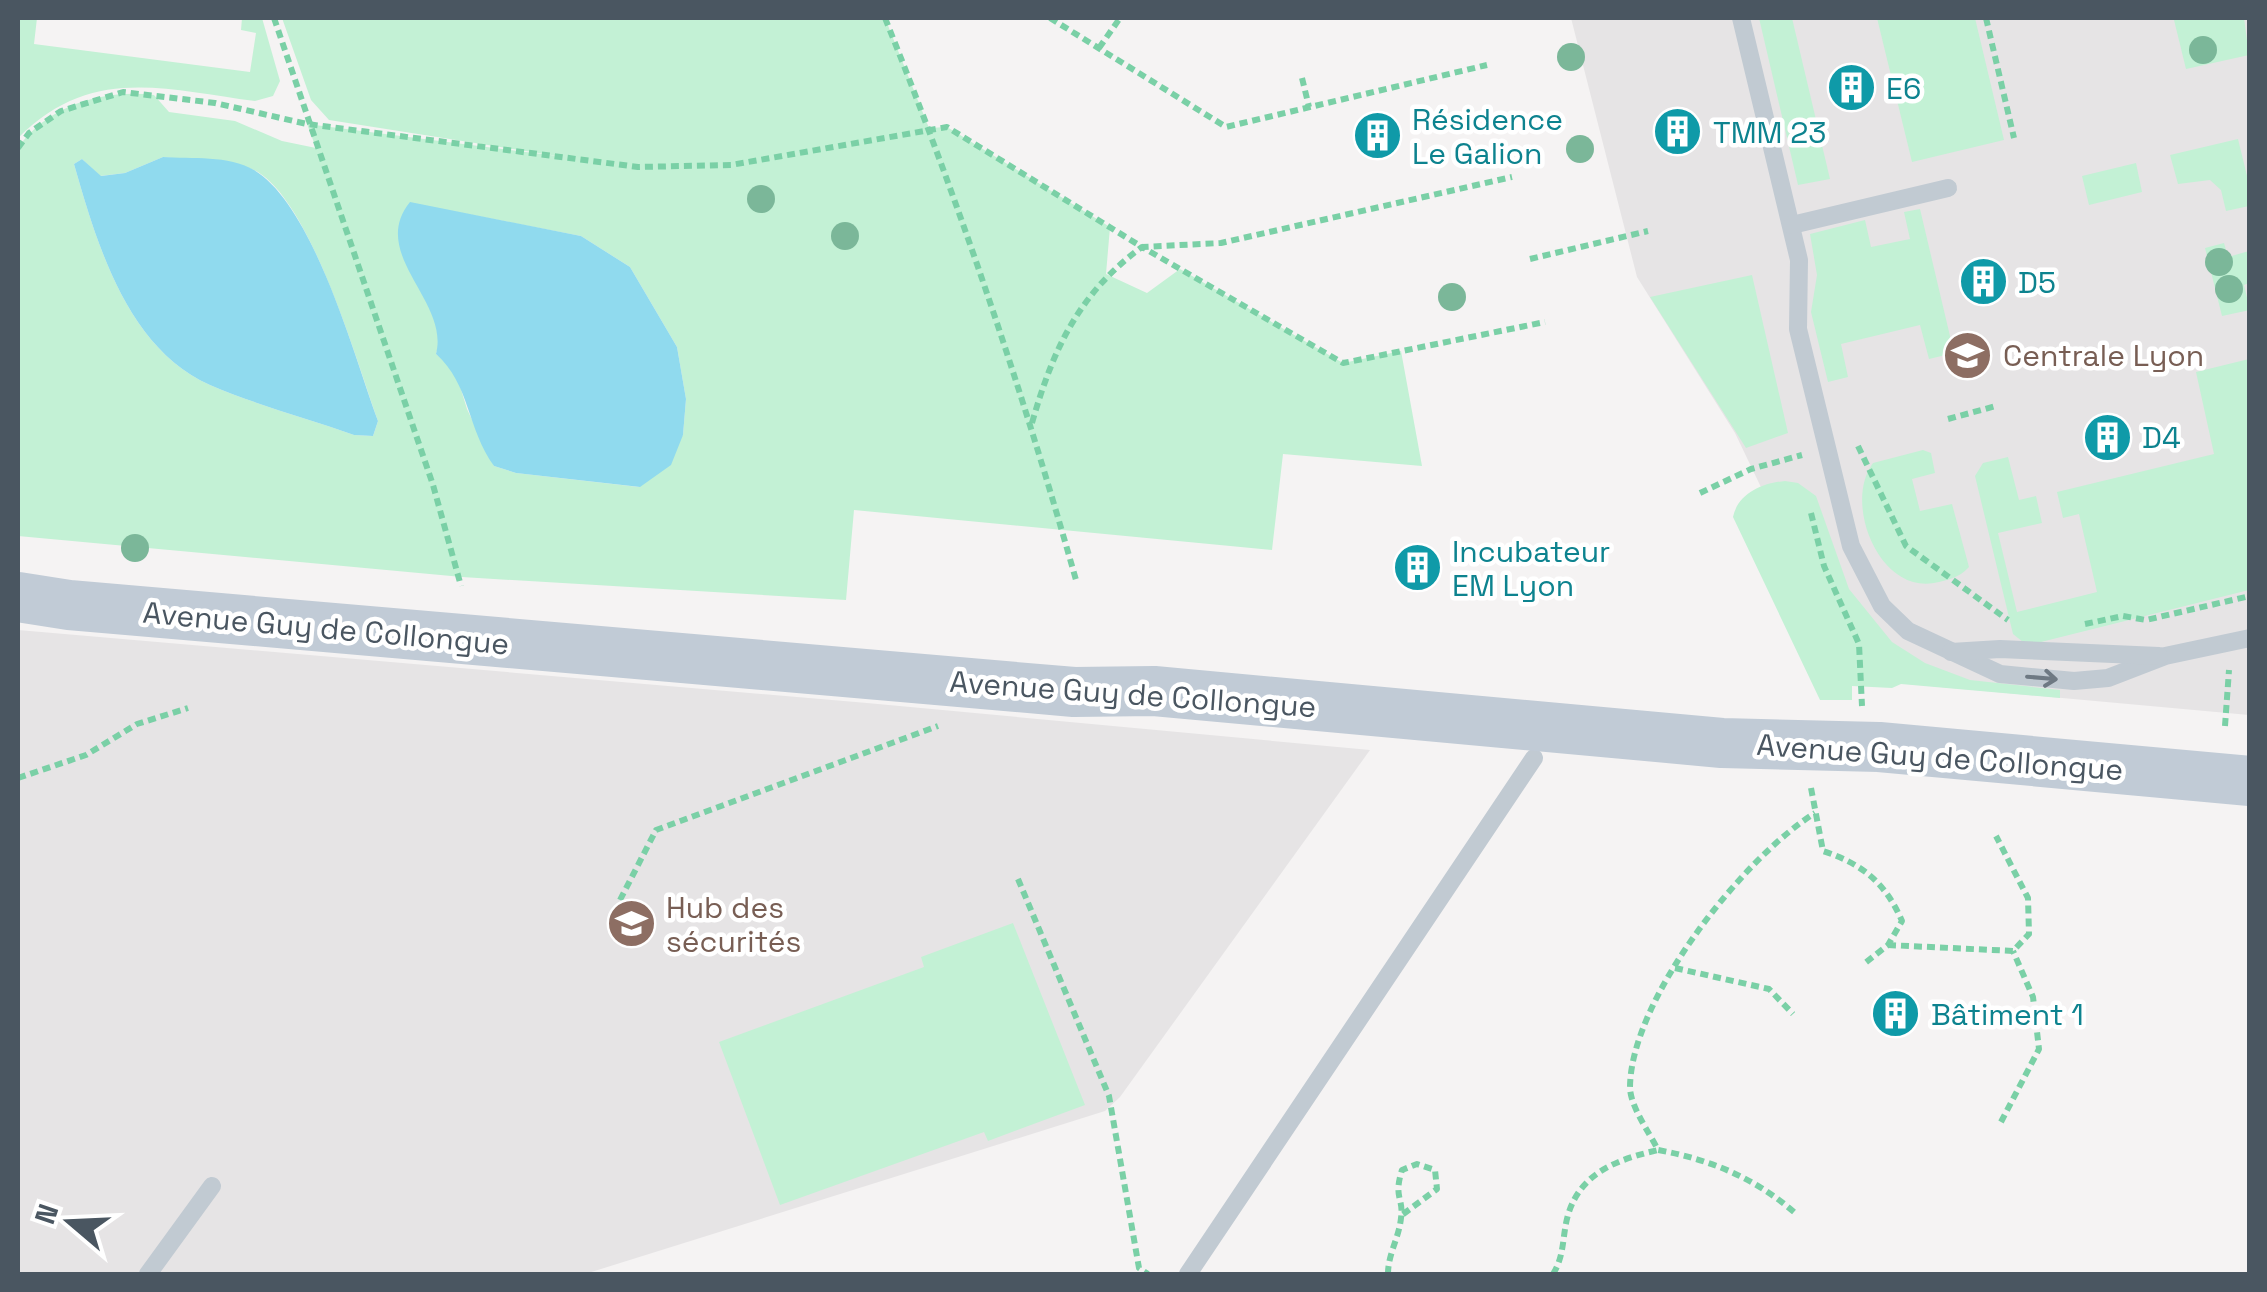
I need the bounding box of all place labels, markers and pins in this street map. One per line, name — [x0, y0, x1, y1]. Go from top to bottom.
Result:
building icon: E6 — [1825, 62, 1877, 114]
place label: E6 — [1886, 69, 1921, 108]
place label: Résidence Le Galion — [1412, 100, 1563, 173]
building icon: TMM 23 — [1652, 106, 1704, 158]
building icon: Résidence Le Galion — [1351, 110, 1403, 162]
place label: TMM 23 — [1713, 113, 1826, 152]
building icon: D5 — [1957, 256, 2009, 308]
place label: D5 — [2018, 263, 2056, 302]
school or university icon: Centrale Lyon — [1942, 329, 1994, 381]
place label: Centrale Lyon — [2003, 336, 2204, 375]
building icon: D4 — [2081, 411, 2133, 463]
place label: D4 — [2142, 418, 2181, 457]
place label: Incubateur EM Lyon — [1452, 532, 1610, 605]
building icon: Incubateur EM Lyon — [1391, 542, 1443, 594]
place label: Hub des sécurités — [666, 888, 801, 961]
school or university icon: Hub des sécurités — [605, 898, 657, 950]
building icon: Bâtiment 1 — [1870, 988, 1922, 1040]
place label: Bâtiment 1 — [1931, 995, 2084, 1034]

